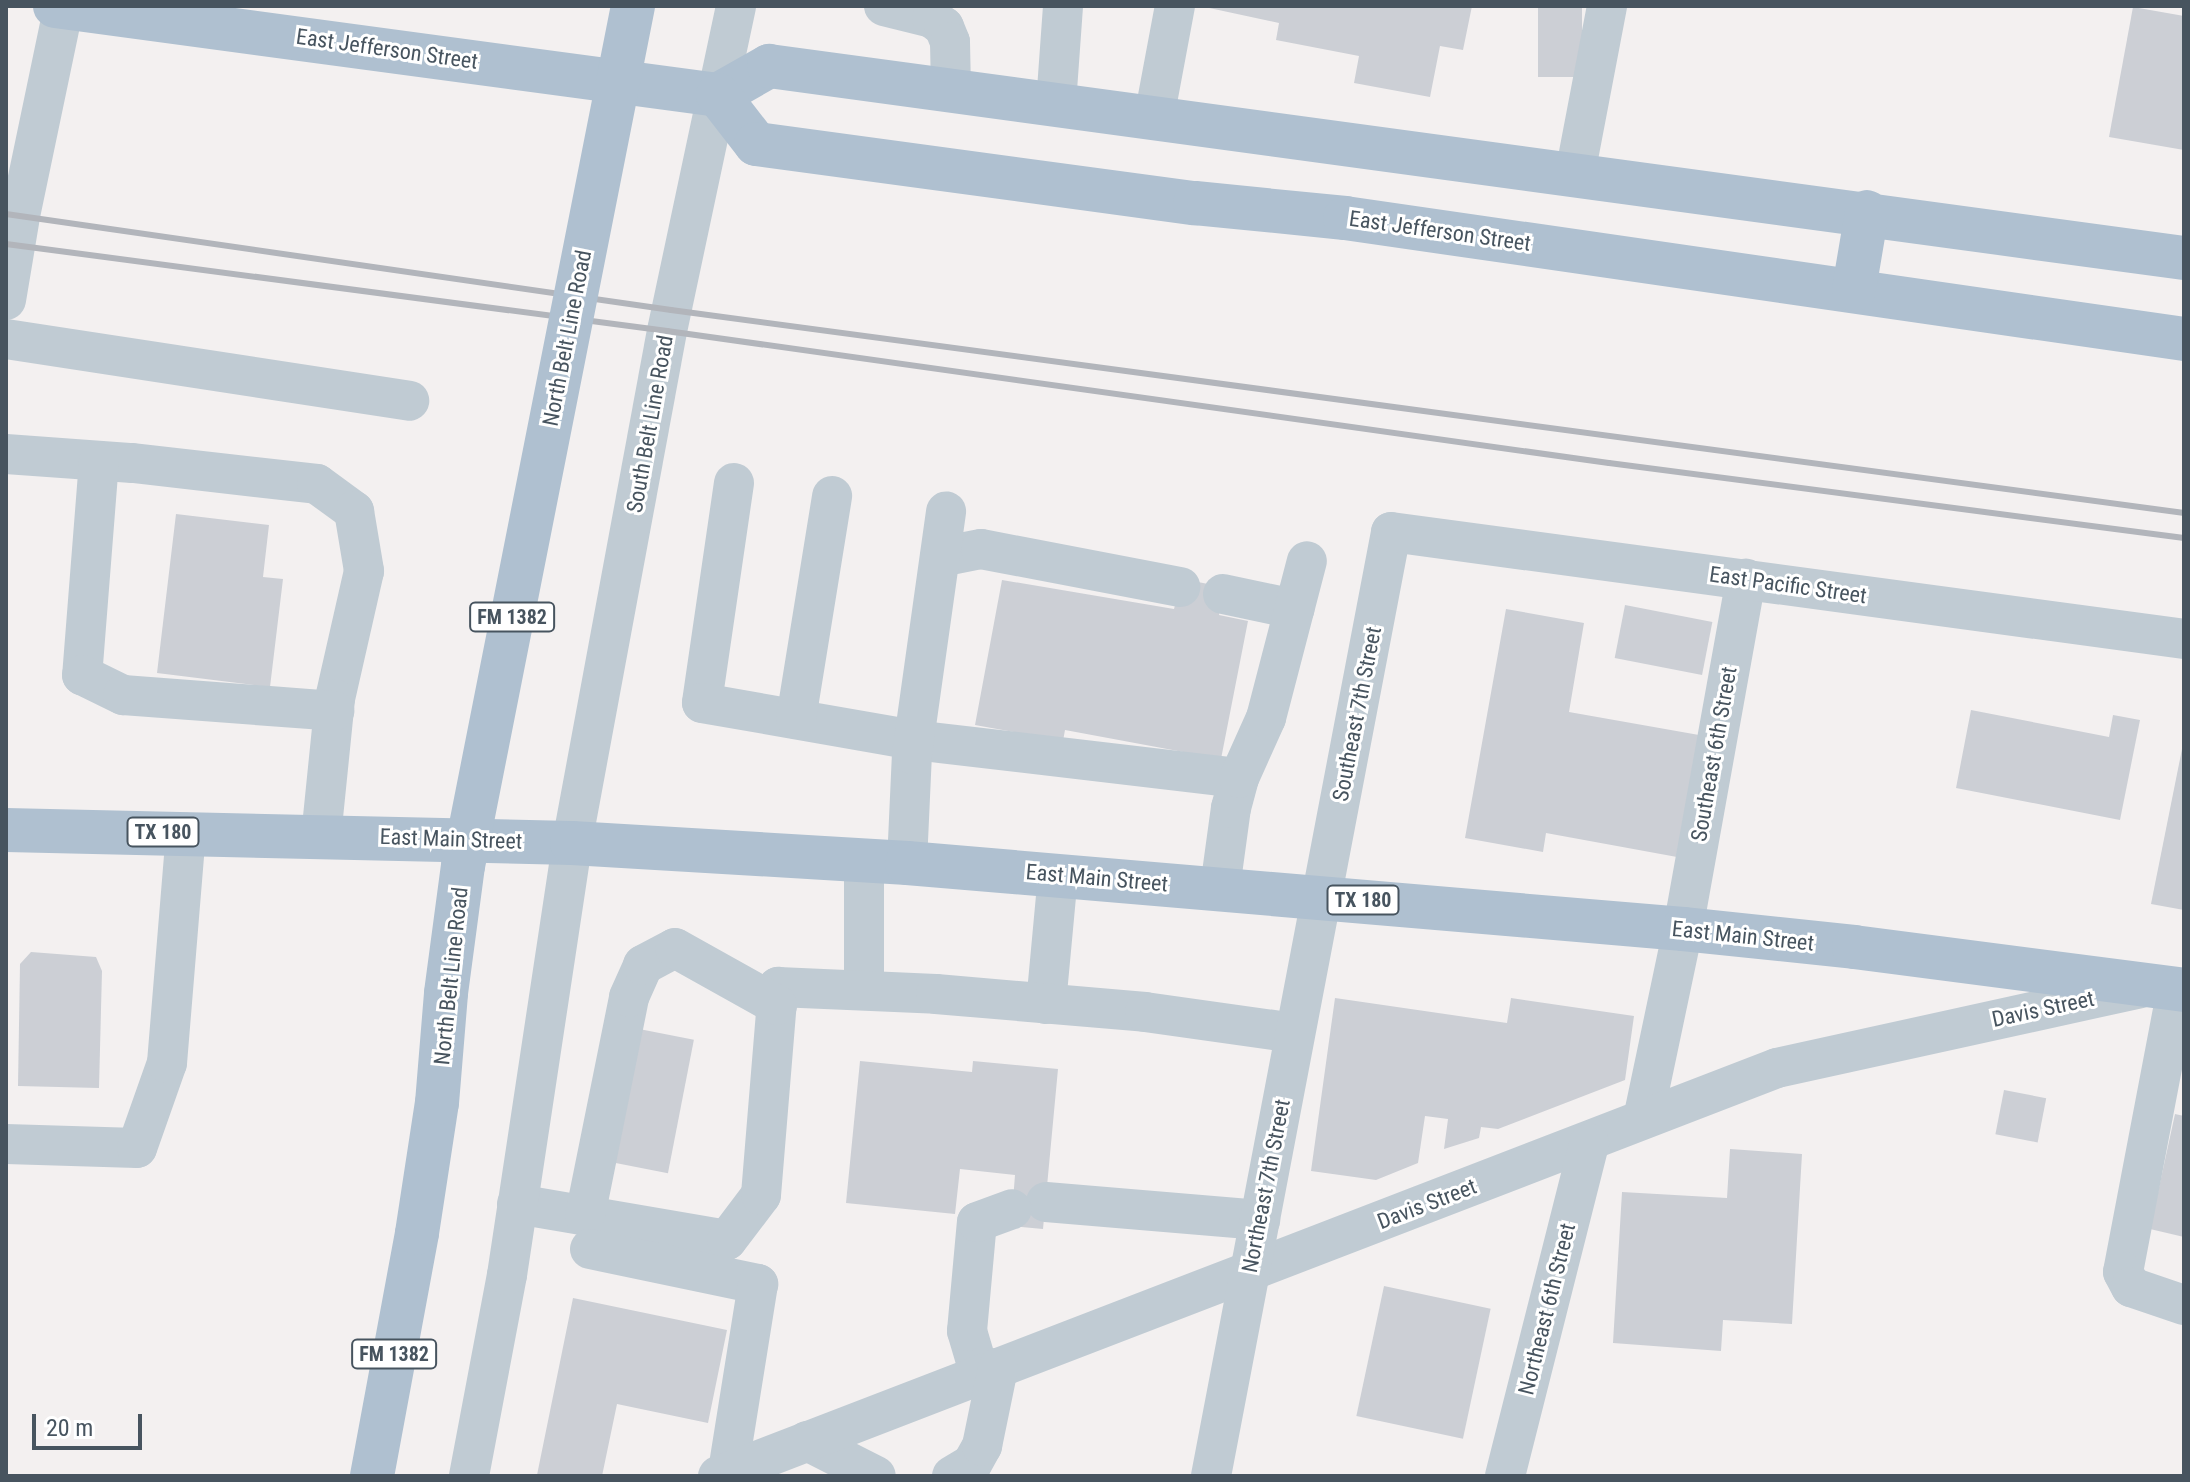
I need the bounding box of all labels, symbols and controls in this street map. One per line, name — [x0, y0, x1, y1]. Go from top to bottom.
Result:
street label: East Jefferson Street — [295, 23, 479, 75]
street label: East Jefferson Street — [1348, 205, 1532, 257]
street label: North Belt Line Road — [537, 248, 597, 428]
street label: South Belt Line Road — [621, 333, 679, 515]
street label: East Pacific Street — [1708, 561, 1868, 609]
road number: FM 1382 — [468, 601, 556, 633]
street label: Southeast 7th Street — [1327, 624, 1387, 804]
street label: Southeast 6th Street — [1686, 664, 1742, 844]
road number: TX 180 — [125, 816, 201, 848]
street label: East Main Street — [379, 823, 523, 855]
street label: East Main Street — [1025, 859, 1169, 897]
road number: TX 180 — [1325, 884, 1401, 916]
street label: North Belt Line Road — [429, 886, 473, 1066]
street label: East Main Street — [1671, 915, 1815, 957]
street label: Davis Street — [1989, 985, 2097, 1033]
street label: Northeast 7th Street — [1236, 1097, 1296, 1275]
street label: Davis Street — [1374, 1173, 1480, 1235]
street label: Northeast 6th Street — [1513, 1220, 1581, 1398]
road number: FM 1382 — [350, 1338, 438, 1370]
scale bar — [36, 1398, 146, 1448]
text: 20 m — [46, 1414, 93, 1442]

